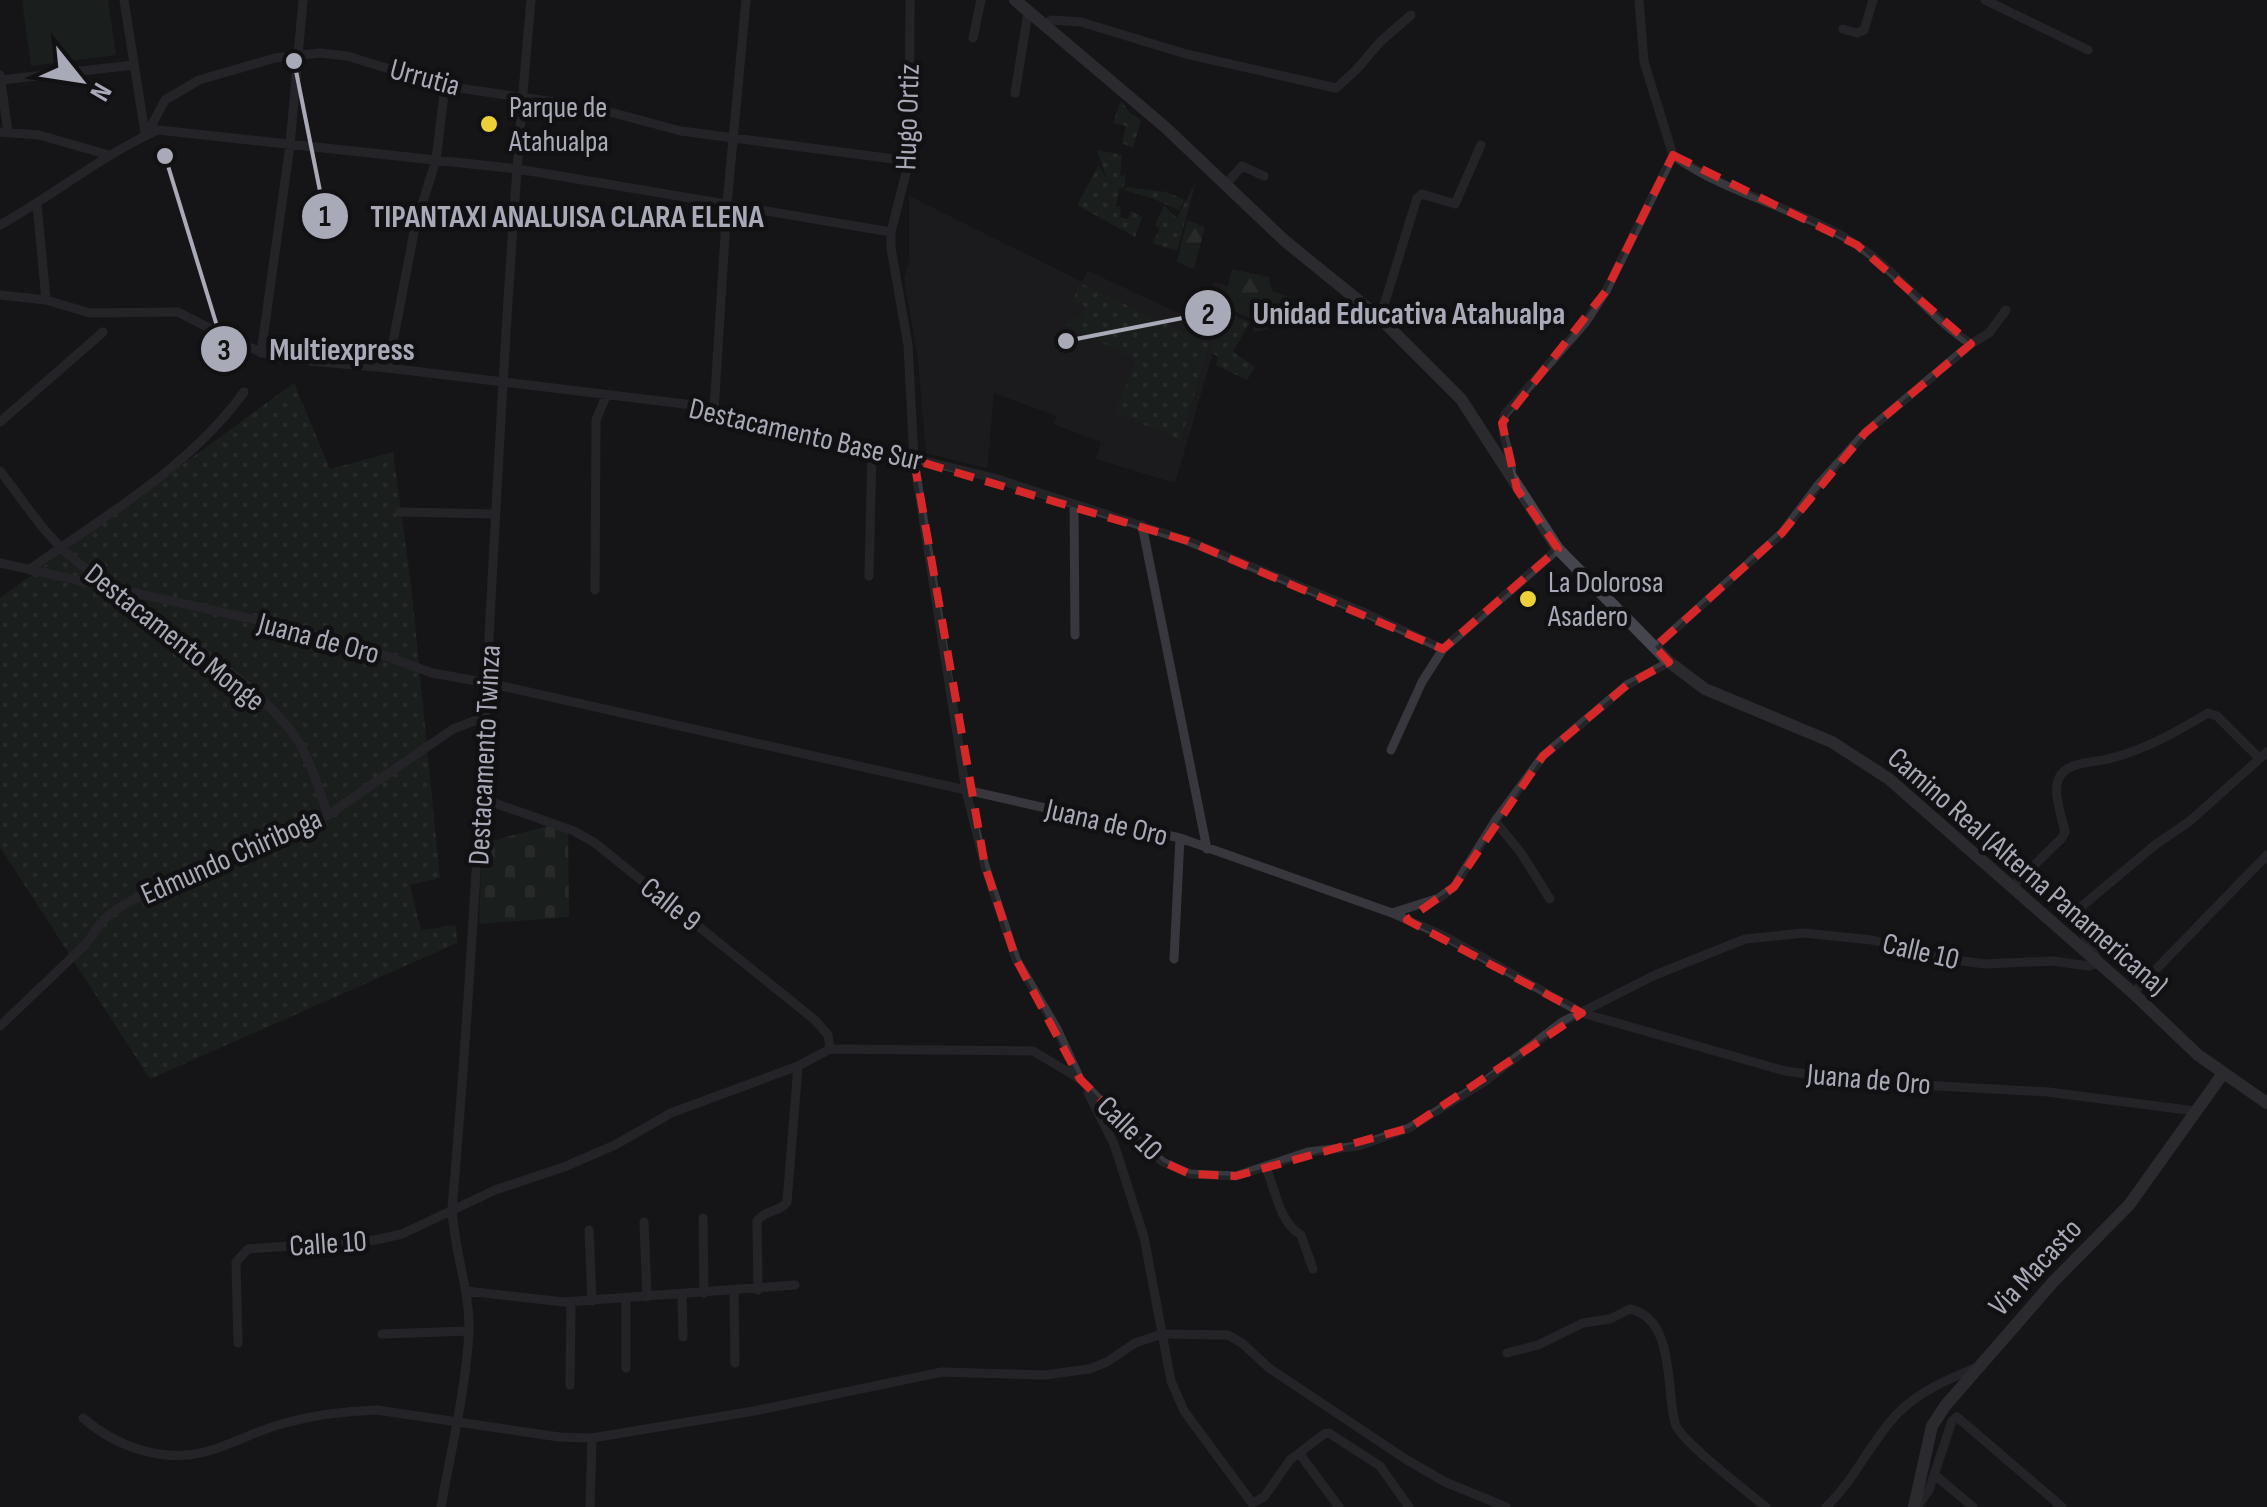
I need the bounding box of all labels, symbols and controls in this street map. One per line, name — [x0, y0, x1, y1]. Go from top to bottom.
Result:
north arrow — [30, 30, 130, 130]
street label: Urrutia — [386, 51, 464, 105]
street label: Hugo Ortiz — [888, 63, 928, 171]
text: N — [82, 77, 118, 106]
place label: Parque de Atahualpa — [508, 90, 609, 160]
marker: Parque de Atahualpa — [478, 113, 500, 135]
callout: TIPANTAXI ANALUISA CLARA ELENA — [300, 185, 784, 247]
text: TIPANTAXI ANALUISA CLARA ELENA — [370, 198, 764, 237]
text: 1 — [319, 199, 331, 235]
callout: Unidad Educativa Atahualpa — [1183, 282, 1586, 344]
text: Unidad Educativa Atahualpa — [1253, 295, 1565, 334]
text: 2 — [1201, 297, 1215, 333]
callout: Multiexpress — [199, 318, 435, 380]
text: Multiexpress — [269, 331, 415, 370]
text: 3 — [217, 333, 231, 369]
street label: Destacamento Base Sur — [686, 391, 926, 479]
street label: Destacamento Monge — [77, 556, 272, 719]
place label: La Dolorosa Asadero — [1547, 565, 1663, 635]
marker: La Dolorosa Asadero — [1517, 588, 1539, 610]
street label: Juana de Oro — [253, 605, 383, 672]
street label: Destacamento Twinza — [461, 644, 509, 866]
street label: Camino Real (Alterna Panamericana) — [1880, 740, 2175, 1003]
street label: Juana de Oro — [1041, 791, 1171, 854]
street label: Edmundo Chiriboga — [135, 801, 327, 913]
street label: Calle 9 — [633, 870, 708, 940]
street label: Calle 10 — [1879, 926, 1963, 978]
street label: Juana de Oro — [1805, 1057, 1932, 1103]
street label: Calle 10 — [1089, 1089, 1170, 1169]
street label: Via Macasto — [1982, 1212, 2090, 1324]
street label: Calle 10 — [288, 1223, 368, 1265]

